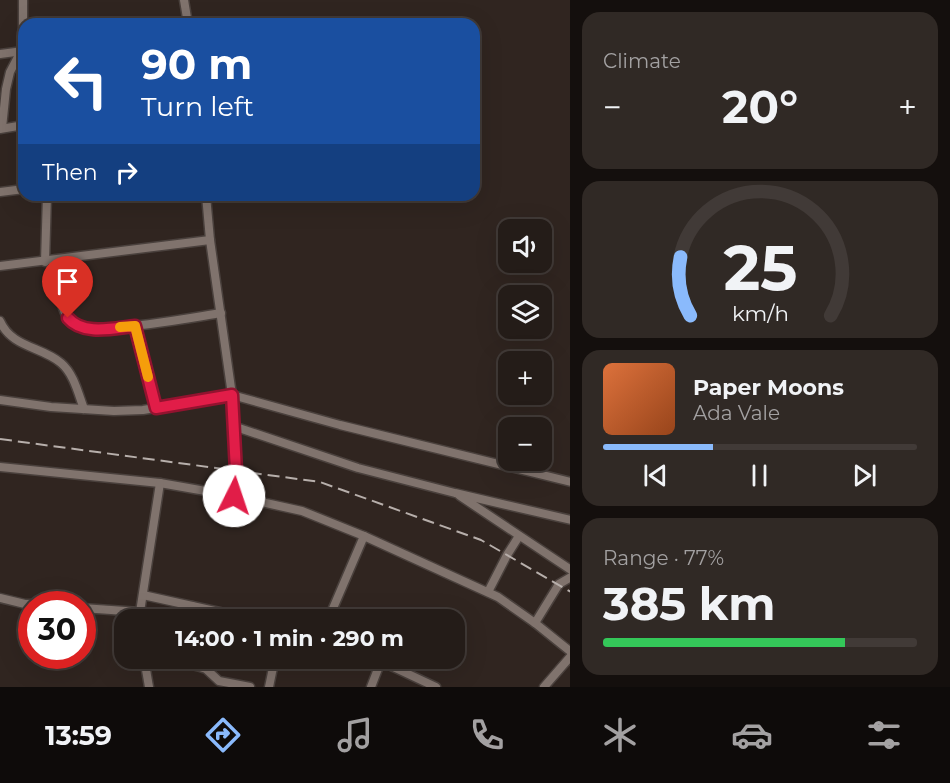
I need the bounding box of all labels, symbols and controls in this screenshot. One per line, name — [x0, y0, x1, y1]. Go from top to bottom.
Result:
text: 90 m — [141, 38, 252, 90]
icon: left — [42, 42, 120, 120]
text: Climate — [603, 49, 681, 73]
text: 20° — [722, 79, 798, 134]
text: − — [603, 87, 622, 127]
text: + — [898, 87, 917, 127]
text: Turn left — [141, 90, 254, 123]
icon: right — [110, 156, 143, 189]
text: Then — [42, 159, 98, 186]
map controls — [498, 219, 552, 471]
button: sound — [498, 219, 552, 273]
text: 25 — [723, 230, 797, 306]
pin — [42, 256, 93, 318]
icon: arrive — [51, 265, 84, 298]
button: layers — [498, 285, 552, 339]
text: km/h — [731, 301, 789, 327]
button: + — [498, 351, 552, 405]
text: Paper Moons — [693, 374, 844, 401]
text: Ada Vale — [693, 401, 780, 425]
button: − — [498, 417, 552, 471]
icon: previous — [639, 459, 672, 492]
icon: pause — [743, 459, 776, 492]
icon: next — [848, 459, 881, 492]
position arrow — [202, 464, 266, 528]
text: Range · 77% — [603, 546, 724, 570]
text: 385 km — [603, 576, 775, 631]
speed limit sign: 30 — [18, 591, 96, 669]
text: 14:00 · 1 min · 290 m — [175, 625, 404, 652]
icon: directions — [202, 714, 244, 756]
icon: music — [334, 714, 376, 756]
icon: phone — [466, 714, 508, 756]
icon: climate — [599, 714, 641, 756]
icon: car — [731, 714, 773, 756]
icon: filters — [863, 714, 905, 756]
text: 13:59 — [45, 719, 112, 752]

